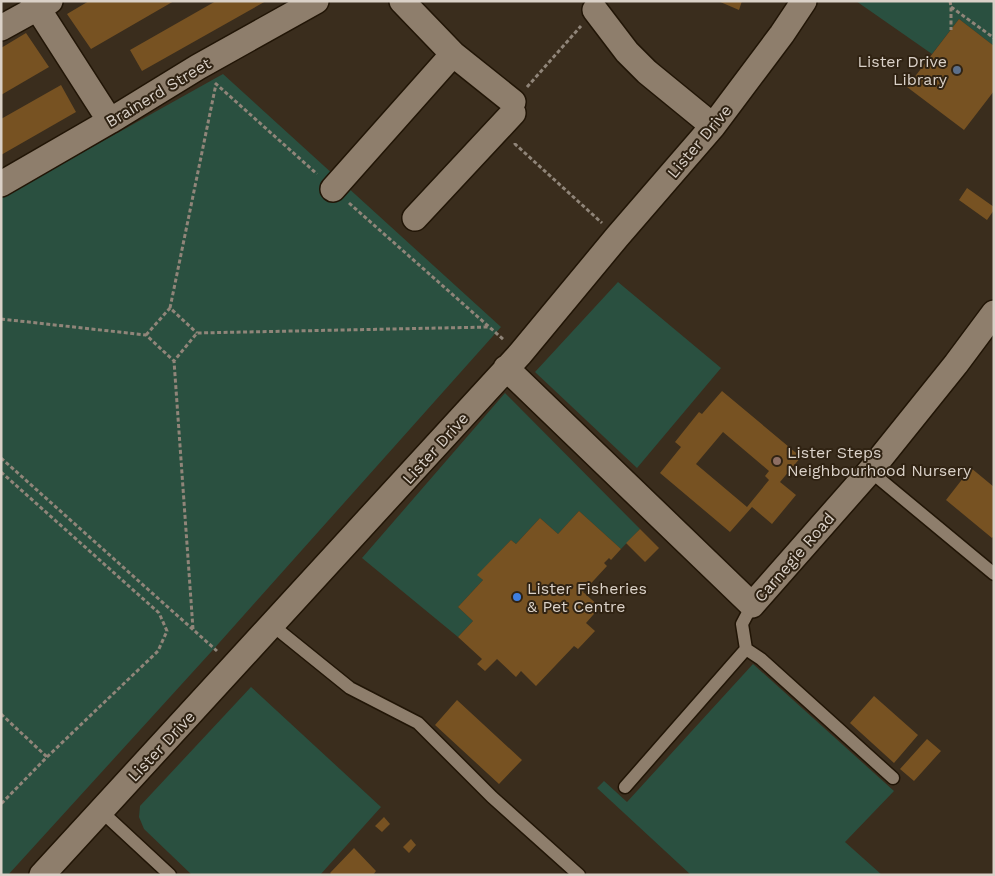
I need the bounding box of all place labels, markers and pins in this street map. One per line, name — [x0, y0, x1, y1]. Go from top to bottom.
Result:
place label: Lister Drive Library — [857, 52, 948, 89]
marker: Lister Drive Library — [951, 64, 963, 76]
place label: Lister Steps Neighbourhood Nursery — [787, 443, 972, 480]
marker: Lister Steps Neighbourhood Nursery — [771, 455, 783, 467]
place label: Lister Fisheries & Pet Centre — [527, 579, 647, 616]
marker: Lister Fisheries & Pet Centre — [511, 591, 523, 603]

